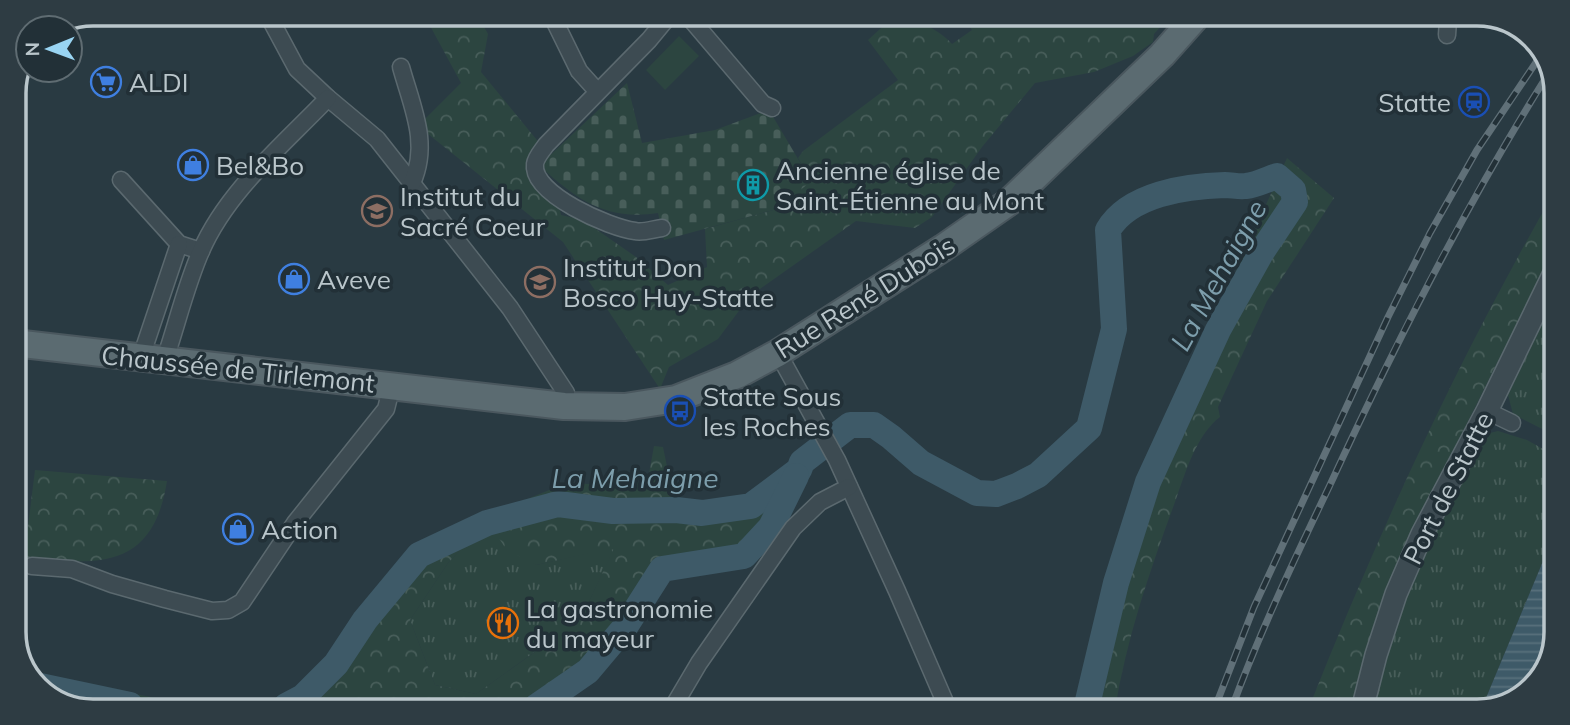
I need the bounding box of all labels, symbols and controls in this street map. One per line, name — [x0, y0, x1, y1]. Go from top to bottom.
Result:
north arrow — [14, 14, 84, 84]
text: N — [20, 42, 44, 57]
supermarket icon: ALDI — [89, 65, 123, 99]
place label: ALDI — [129, 66, 188, 99]
station icon: Statte — [1457, 85, 1491, 119]
place label: Statte — [1378, 86, 1451, 119]
shop icon: Bel&Bo — [176, 148, 210, 182]
place label: Bel&Bo — [216, 149, 304, 182]
place label: Ancienne église de Saint-Étienne au Mont — [776, 154, 1044, 217]
building icon: Ancienne église de Saint-Étienne au Mont — [736, 168, 770, 202]
place label: Institut du Sacré Coeur — [400, 180, 546, 243]
water label: La Mehaigne — [1162, 193, 1274, 357]
school or university icon: Institut du Sacré Coeur — [360, 194, 394, 228]
street label: Rue René Dubois — [769, 228, 961, 366]
place label: Institut Don Bosco Huy-Statte — [563, 251, 774, 314]
shop icon: Aveve — [277, 262, 311, 296]
place label: Aveve — [317, 263, 391, 296]
school or university icon: Institut Don Bosco Huy-Statte — [523, 265, 557, 299]
street label: Chaussée de Tirlemont — [100, 338, 376, 400]
place label: Statte Sous les Roches — [703, 380, 841, 443]
bus stop icon: Statte Sous les Roches — [663, 394, 697, 428]
street label: Port de Statte — [1396, 406, 1500, 570]
water label: La Mehaigne — [551, 460, 719, 495]
shop icon: Action — [221, 512, 255, 546]
place label: Action — [261, 513, 338, 546]
place label: La gastronomie du mayeur — [526, 592, 713, 655]
restaurant icon: La gastronomie du mayeur — [486, 606, 520, 640]

